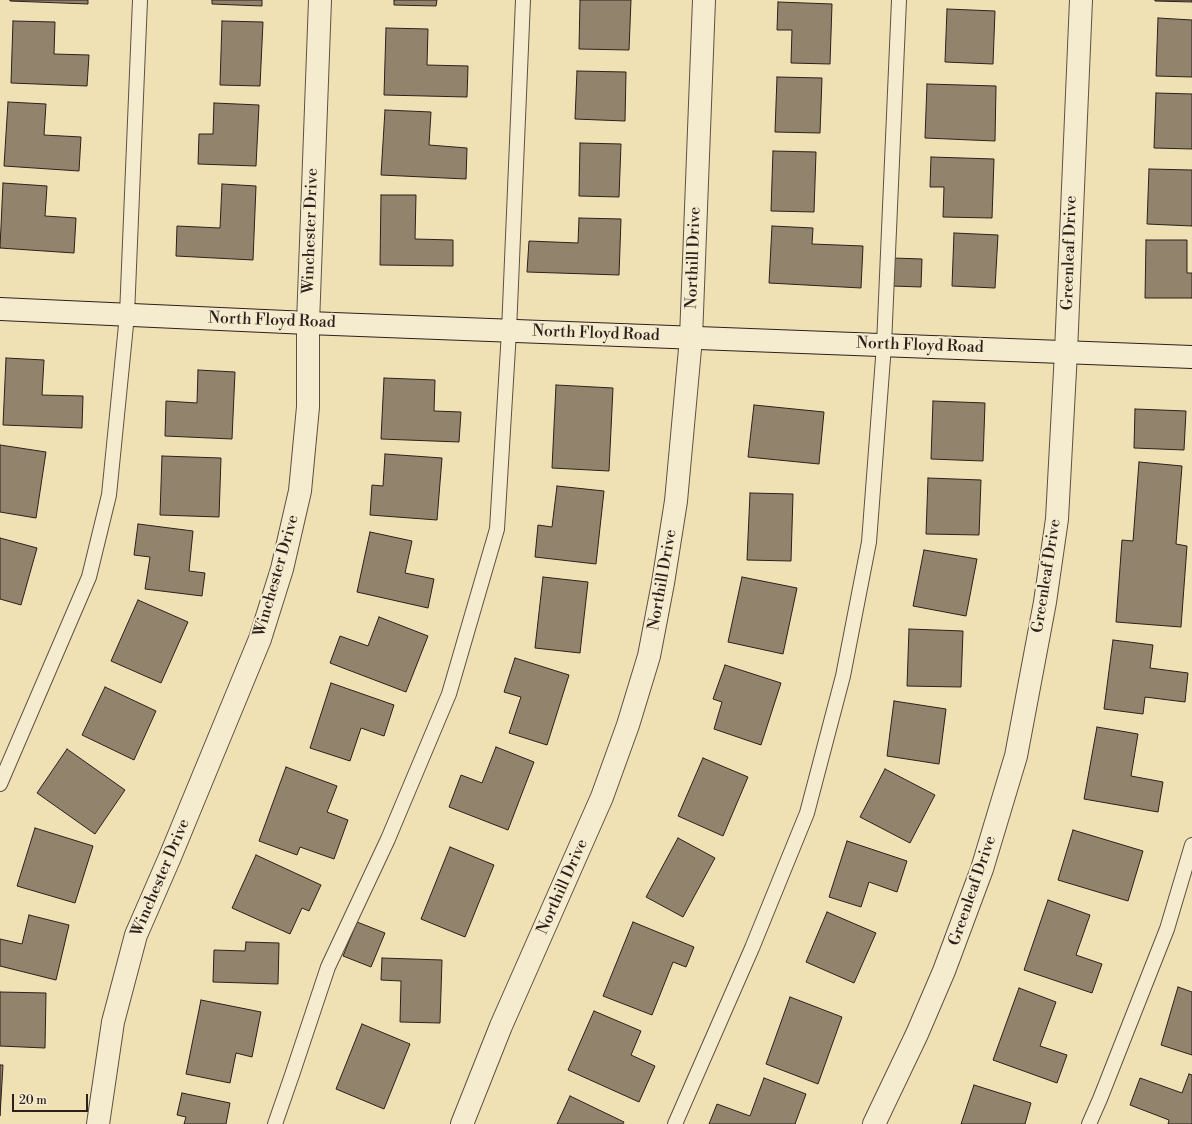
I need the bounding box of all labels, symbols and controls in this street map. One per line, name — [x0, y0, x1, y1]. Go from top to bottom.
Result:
street label: Winchester Drive — [299, 168, 323, 294]
street label: Greenleaf Drive — [1058, 195, 1082, 311]
street label: Northill Drive — [683, 207, 705, 309]
street label: North Floyd Road — [208, 309, 336, 333]
street label: North Floyd Road — [532, 322, 660, 346]
street label: North Floyd Road — [856, 334, 984, 358]
street label: Winchester Drive — [250, 513, 304, 639]
street label: Greenleaf Drive — [1029, 518, 1065, 634]
street label: Northill Drive — [645, 528, 681, 632]
street label: Winchester Drive — [128, 816, 194, 940]
street label: Greenleaf Drive — [945, 834, 1001, 948]
street label: Northill Drive — [533, 836, 593, 938]
scale bar — [14, 1086, 90, 1112]
text: 20 m — [19, 1093, 47, 1108]

